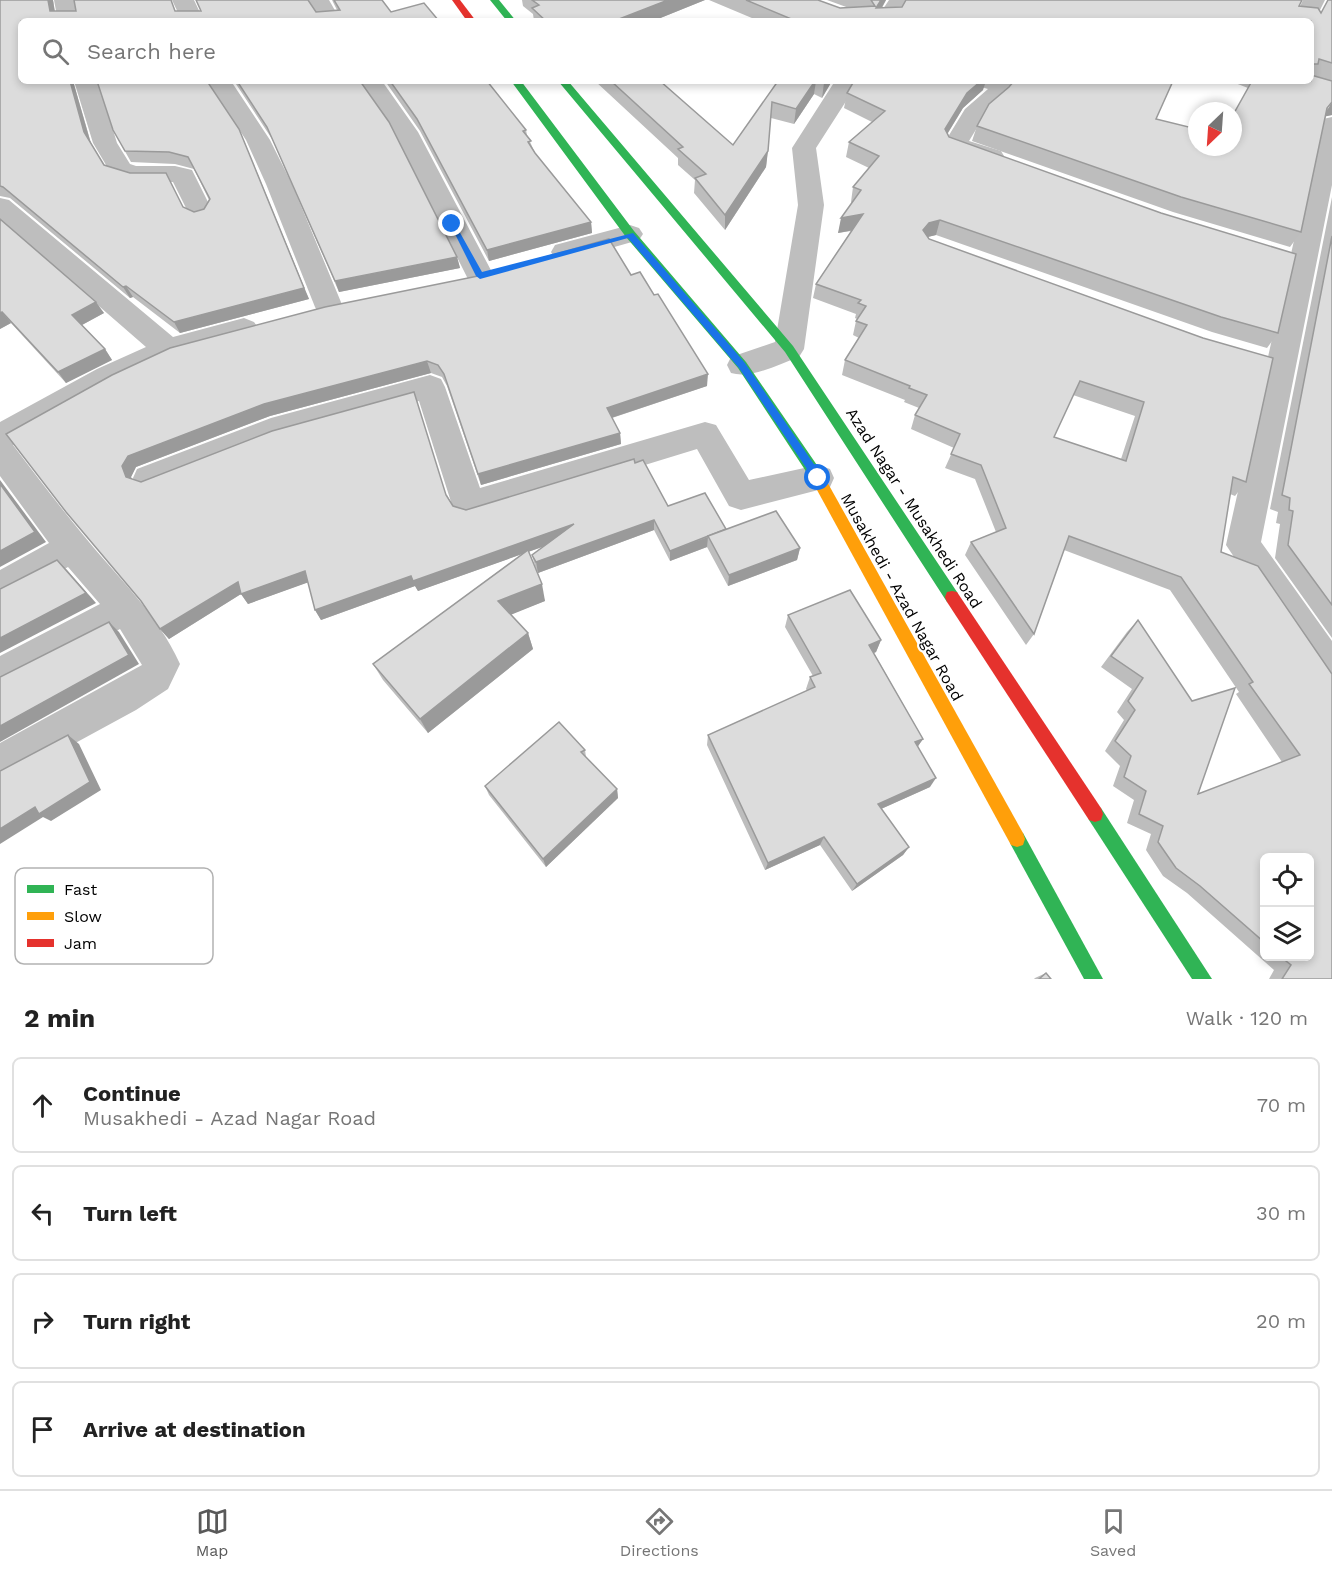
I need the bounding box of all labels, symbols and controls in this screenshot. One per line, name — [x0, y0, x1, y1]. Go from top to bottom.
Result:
search box — [18, 18, 1314, 84]
icon: search — [39, 35, 72, 68]
text: Search here — [87, 39, 216, 64]
north arrow — [1188, 102, 1242, 156]
route end — [438, 210, 464, 236]
street label: Azad Nagar - Musakhedi Road — [842, 404, 986, 612]
route start — [804, 464, 830, 490]
street label: Musakhedi - Azad Nagar Road — [837, 490, 967, 704]
map controls — [1260, 853, 1314, 961]
button: locate — [1260, 853, 1314, 907]
legend — [15, 868, 213, 964]
text: Fast — [64, 880, 97, 899]
text: Slow — [64, 907, 102, 926]
button: layers — [1260, 907, 1314, 961]
text: Jam — [64, 934, 97, 953]
text: 2 min — [24, 1003, 95, 1033]
text: Walk · 120 m — [1186, 1006, 1308, 1030]
text: Continue — [83, 1081, 181, 1106]
icon: ahead — [26, 1089, 59, 1122]
text: 70 m — [1257, 1093, 1306, 1117]
text: Musakhedi - Azad Nagar Road — [83, 1106, 376, 1130]
icon: left — [26, 1197, 59, 1230]
text: Turn left — [83, 1201, 177, 1226]
text: 30 m — [1256, 1201, 1306, 1225]
icon: right — [26, 1305, 59, 1338]
text: Turn right — [83, 1309, 190, 1334]
text: 20 m — [1256, 1309, 1306, 1333]
icon: arrive — [26, 1413, 59, 1446]
text: Arrive at destination — [83, 1417, 306, 1442]
tab: Map — [196, 1505, 229, 1560]
tab: Directions — [620, 1505, 699, 1560]
tab: Saved — [1090, 1505, 1136, 1560]

